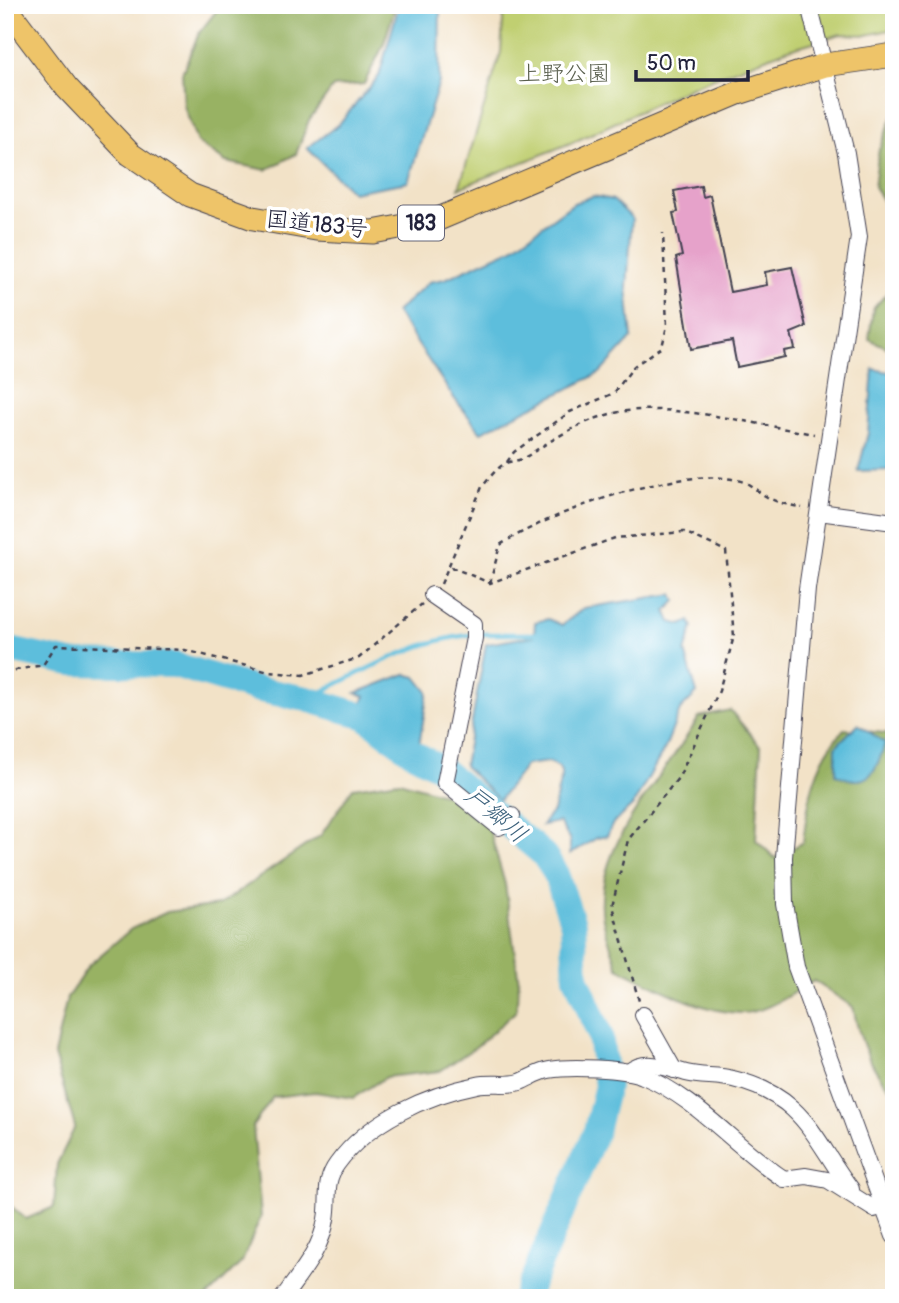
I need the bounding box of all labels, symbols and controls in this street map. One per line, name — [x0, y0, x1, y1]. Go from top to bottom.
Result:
scale bar — [636, 38, 748, 82]
text: 50 m — [647, 50, 696, 77]
park label: 上野公園 — [518, 59, 610, 88]
street label: 国道183号 — [265, 204, 369, 244]
road number: 183 — [398, 206, 444, 241]
water label: 戸郷川 — [459, 781, 533, 849]

